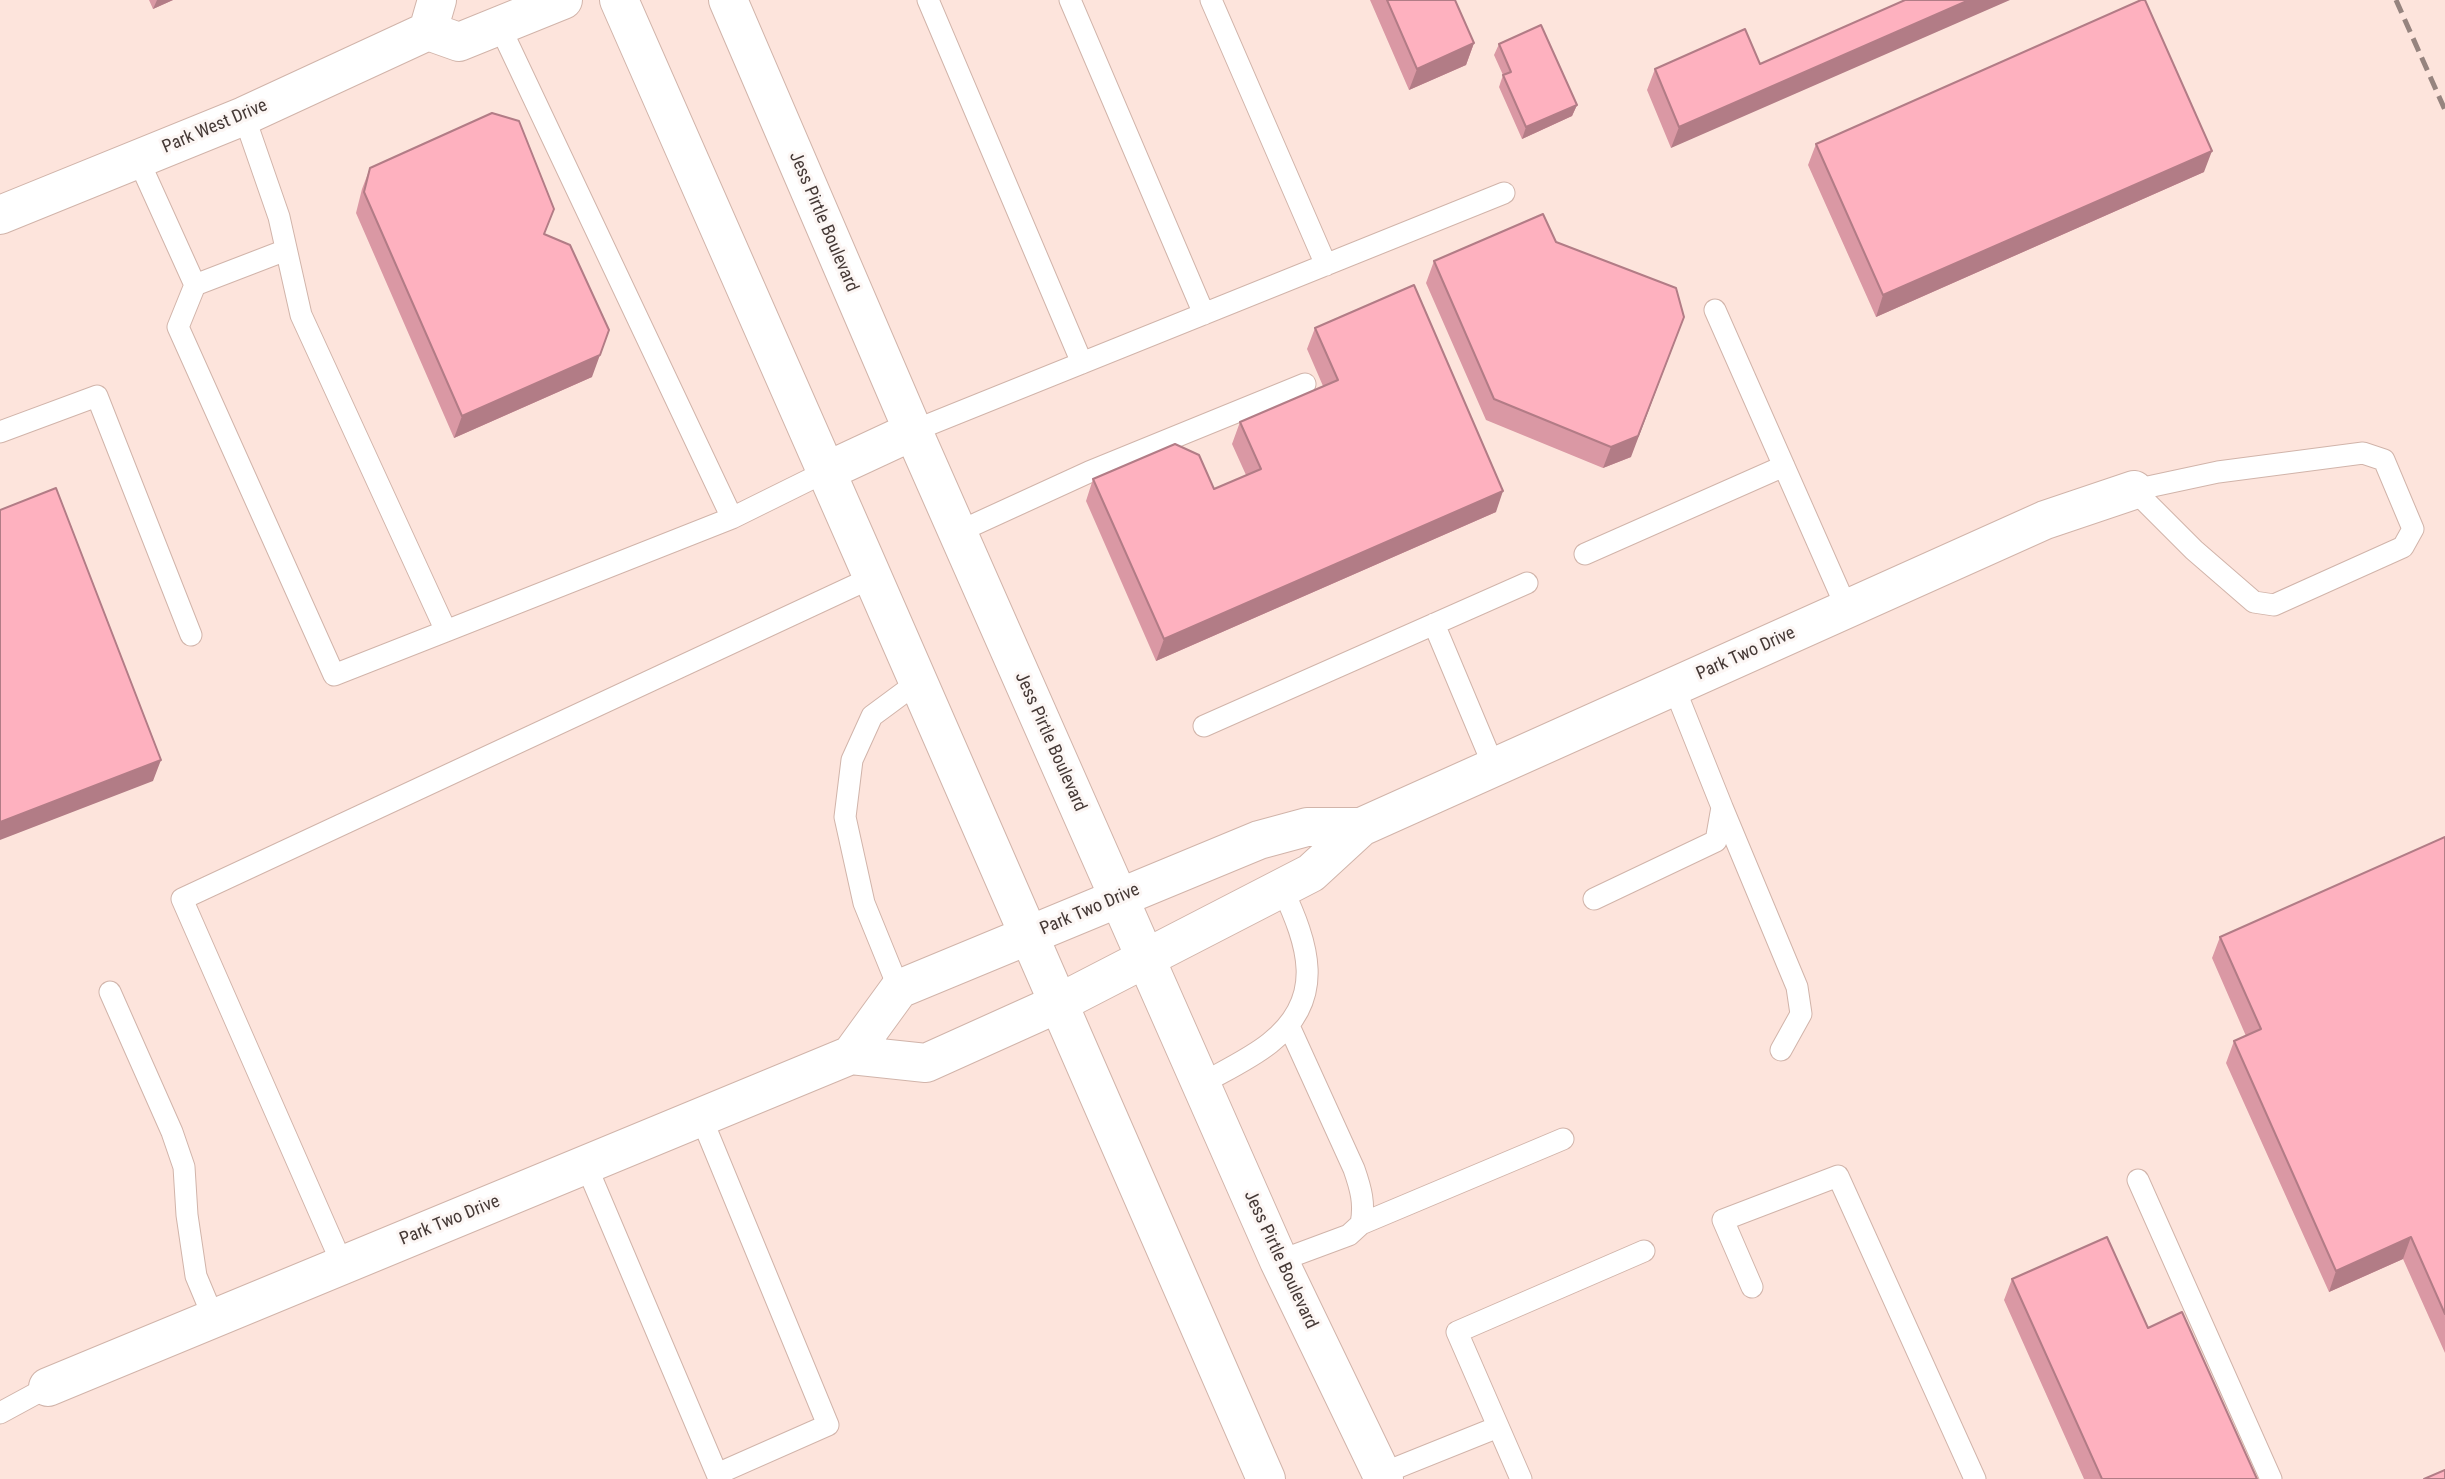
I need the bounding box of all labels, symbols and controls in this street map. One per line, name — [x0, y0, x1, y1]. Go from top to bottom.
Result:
street label: Park West Drive — [159, 95, 271, 159]
street label: Jess Pirtle Boulevard — [784, 149, 862, 295]
street label: Park Two Drive — [1693, 623, 1799, 685]
street label: Jess Pirtle Boulevard — [1010, 669, 1090, 815]
street label: Park Two Drive — [1037, 879, 1143, 941]
street label: Jess Pirtle Boulevard — [1238, 1187, 1322, 1333]
street label: Park Two Drive — [397, 1191, 503, 1251]

